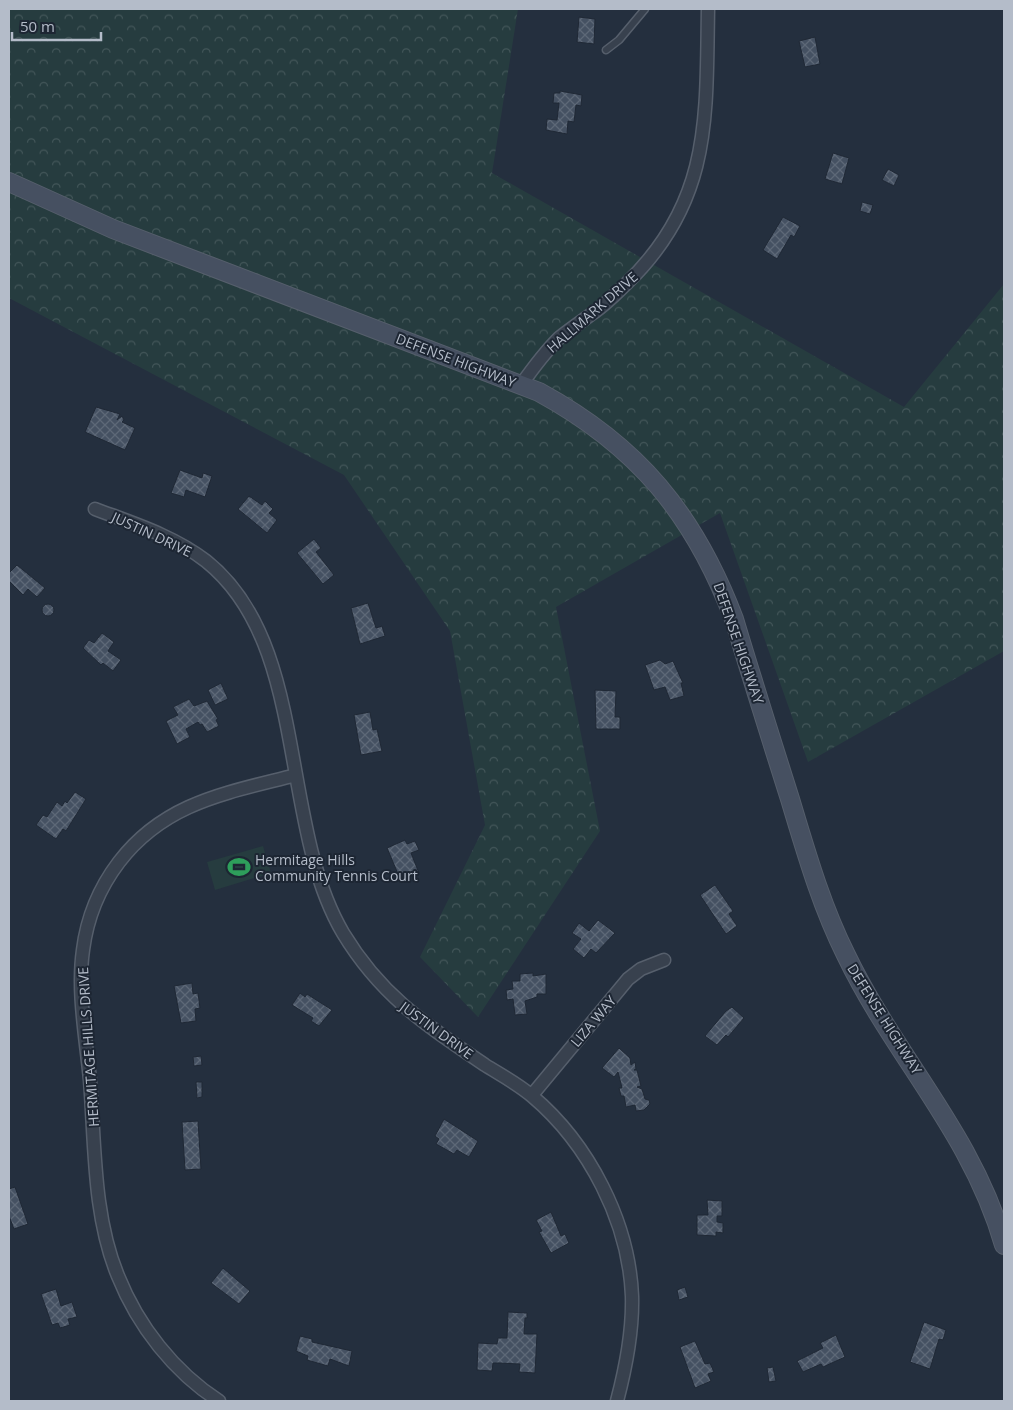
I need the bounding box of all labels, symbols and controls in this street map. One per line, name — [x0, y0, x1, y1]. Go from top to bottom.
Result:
scale bar — [12, 10, 101, 42]
text: 50 m — [20, 16, 55, 36]
street label: HALLMARK DRIVE — [542, 267, 642, 357]
street label: DEFENSE HIGHWAY — [393, 328, 519, 392]
street label: JUSTIN DRIVE — [107, 506, 195, 561]
street label: DEFENSE HIGHWAY — [709, 580, 769, 706]
place label: Hermitage Hills Community Tennis Court — [255, 850, 418, 885]
sports icon: Hermitage Hills Community Tennis Court — [226, 854, 252, 880]
street label: DEFENSE HIGHWAY — [843, 960, 927, 1078]
street label: HERMITAGE HILLS DRIVE — [73, 966, 103, 1128]
street label: LIZA WAY — [566, 991, 620, 1051]
street label: JUSTIN DRIVE — [395, 996, 477, 1063]

